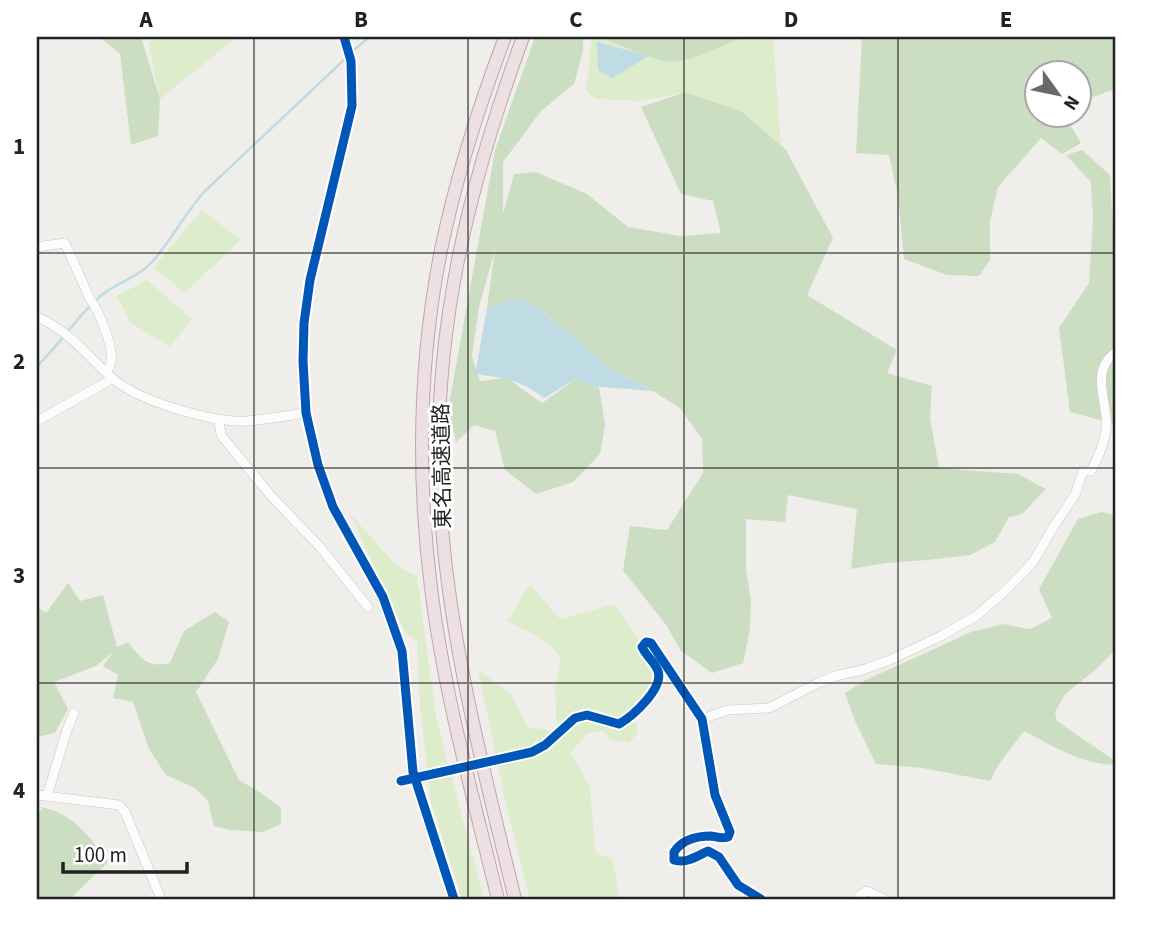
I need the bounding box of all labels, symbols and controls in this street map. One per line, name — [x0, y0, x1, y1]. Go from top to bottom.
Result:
text: A — [138, 3, 153, 36]
text: B — [354, 3, 368, 36]
text: C — [569, 3, 583, 36]
text: D — [784, 3, 798, 36]
text: E — [1000, 3, 1012, 36]
north arrow — [1023, 60, 1092, 130]
text: N — [1056, 90, 1086, 115]
text: 1 — [13, 130, 25, 163]
text: 2 — [13, 345, 25, 378]
street label: 東名高速道路 — [426, 403, 458, 529]
text: 3 — [13, 559, 25, 592]
text: 4 — [13, 774, 25, 807]
scale bar — [63, 831, 187, 875]
text: 100 m — [74, 840, 127, 870]

